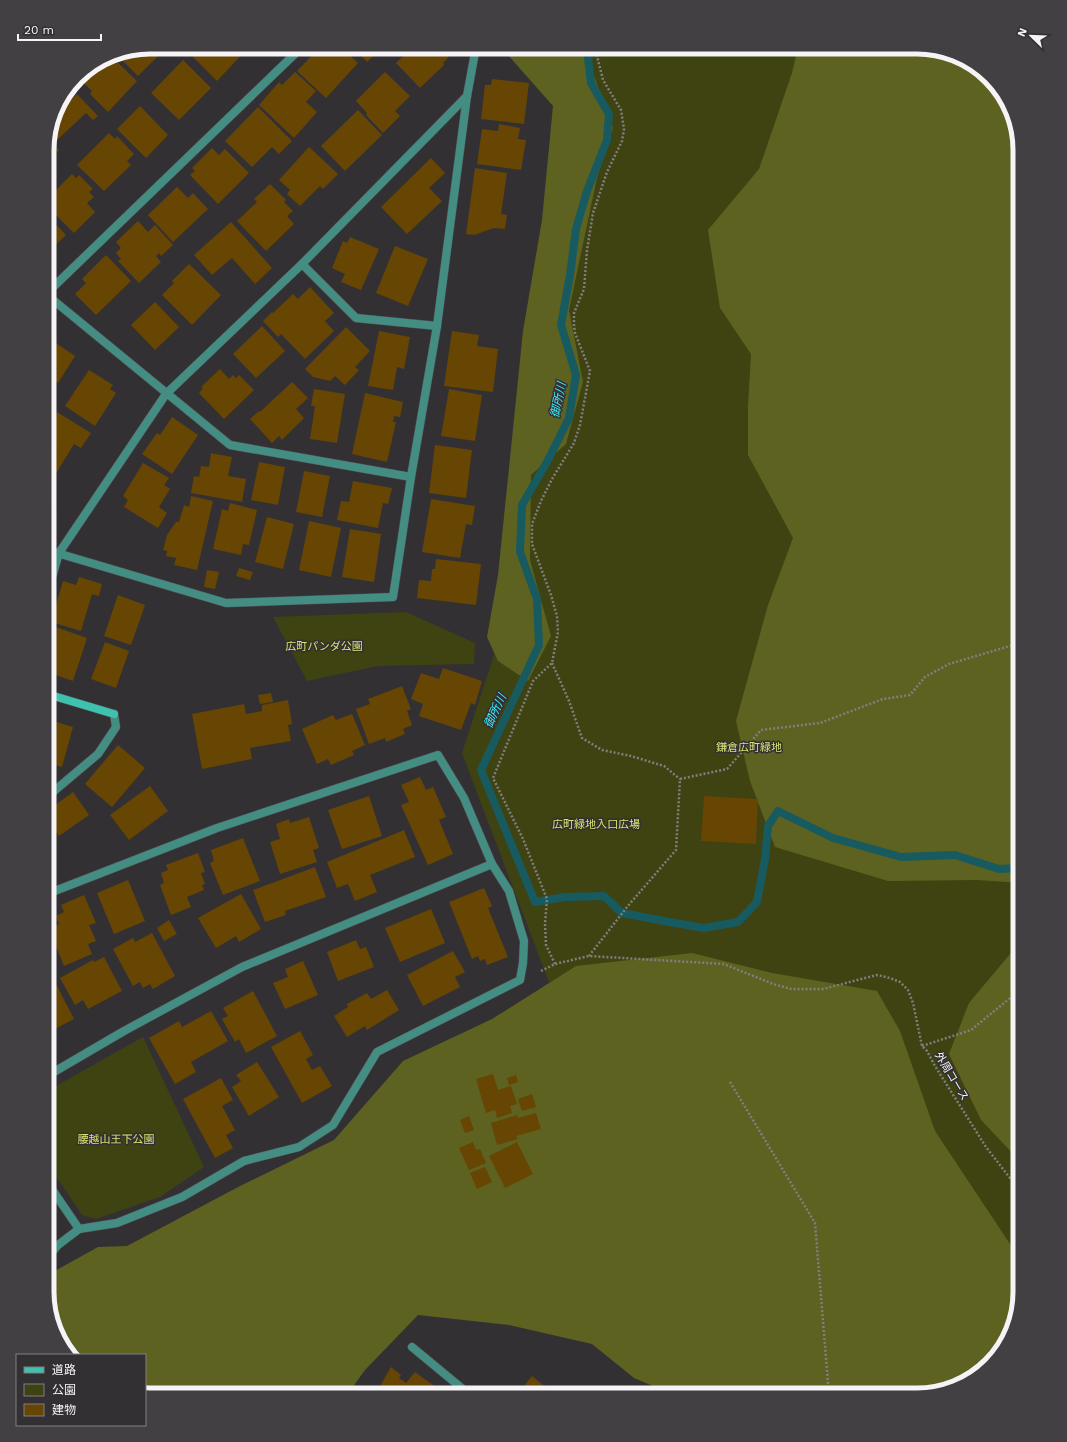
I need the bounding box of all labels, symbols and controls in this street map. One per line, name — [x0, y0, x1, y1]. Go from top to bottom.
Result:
scale bar — [18, 16, 101, 42]
north arrow — [1011, 16, 1051, 56]
text: 20 m — [24, 23, 54, 37]
text: N — [1015, 26, 1030, 39]
water label: 御所川 — [547, 379, 569, 419]
park label: 広町パンダ公園 — [285, 640, 363, 653]
water label: 御所川 — [481, 690, 510, 730]
park label: 鎌倉広町緑地 — [716, 741, 782, 754]
park label: 広町緑地入口広場 — [552, 818, 640, 831]
street label: 外周コース — [932, 1050, 971, 1103]
park label: 腰越山王下公園 — [78, 1133, 155, 1146]
legend — [16, 1354, 146, 1426]
text: 道路 — [52, 1363, 76, 1377]
text: 公園 — [52, 1383, 76, 1397]
text: 建物 — [52, 1403, 76, 1417]

